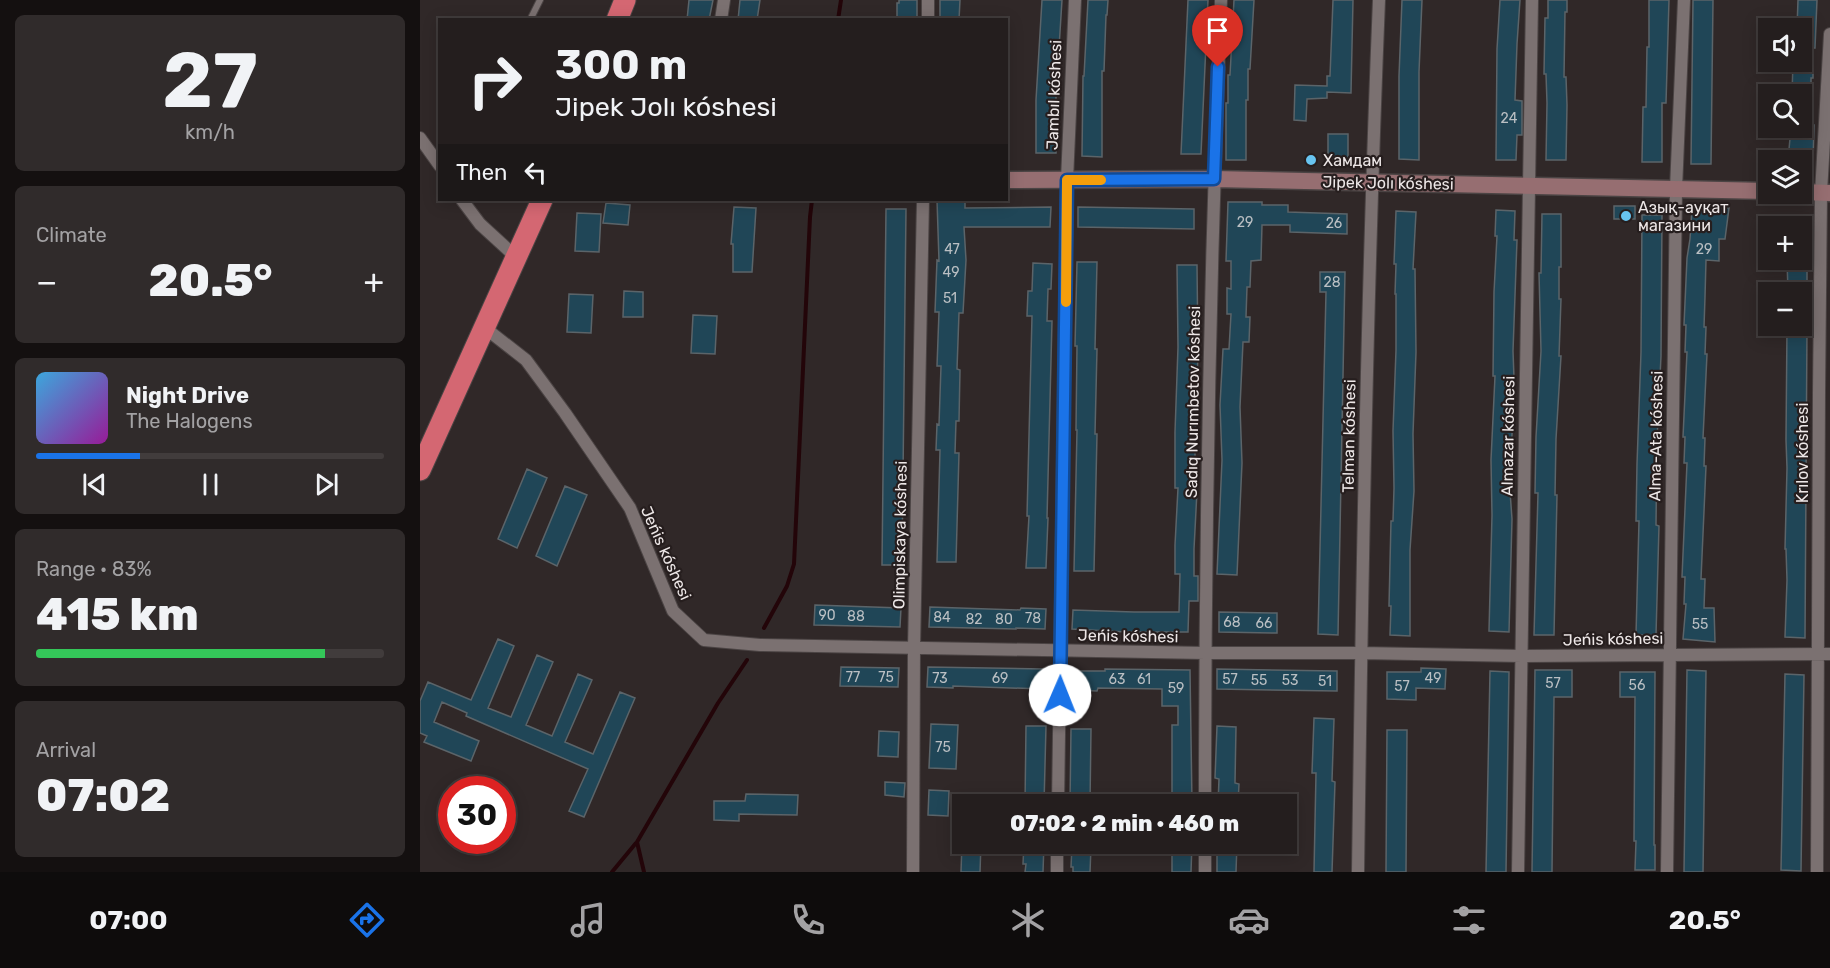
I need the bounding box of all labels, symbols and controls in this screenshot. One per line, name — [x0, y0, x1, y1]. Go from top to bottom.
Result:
pin — [1192, 5, 1243, 67]
icon: arrive — [1201, 14, 1234, 47]
map controls — [1758, 18, 1812, 336]
button: sound — [1758, 18, 1812, 72]
text: 27 — [162, 34, 258, 127]
text: 300 m — [555, 40, 687, 90]
street label: Jambıl kóshesi — [1043, 40, 1065, 150]
icon: right — [456, 42, 534, 120]
button: search — [1758, 84, 1812, 138]
text: Jipek Jolı kóshesi — [555, 91, 777, 123]
house number: 24 — [1501, 110, 1518, 127]
text: km/h — [185, 120, 235, 144]
button: layers — [1758, 150, 1812, 204]
place label: Хамдам — [1323, 151, 1382, 170]
marker: Хамдам — [1304, 153, 1318, 167]
icon: left — [519, 156, 552, 189]
text: Then — [456, 159, 507, 186]
street label: Jipek Jolı kóshesi — [1322, 172, 1454, 194]
place label: Азық-ауқат магазини — [1638, 198, 1729, 235]
marker: Азық-ауқат магазини — [1619, 209, 1633, 223]
house number: 29 — [1237, 214, 1253, 231]
house number: 26 — [1326, 215, 1342, 232]
button: + — [1758, 216, 1812, 270]
text: Climate — [36, 223, 107, 247]
house number: 47 — [944, 241, 960, 258]
house number: 29 — [1696, 241, 1712, 258]
text: 20.5° — [148, 254, 273, 307]
text: − — [36, 262, 57, 301]
text: + — [363, 262, 384, 301]
house number: 49 — [943, 264, 959, 281]
house number: 28 — [1323, 274, 1341, 291]
button: − — [1758, 282, 1812, 336]
house number: 51 — [943, 290, 957, 307]
street label: Sadıq Nurımbetov kóshesi — [1182, 306, 1204, 498]
street label: Alma-Ata kóshesi — [1645, 371, 1667, 501]
street label: Almazar kóshesi — [1497, 376, 1519, 496]
street label: Telman kóshesi — [1339, 379, 1359, 493]
text: Night Drive — [126, 382, 249, 409]
street label: Krılov kóshesi — [1793, 403, 1812, 503]
text: The Halogens — [126, 409, 253, 433]
street label: Olimpiskaya kóshesi — [889, 461, 911, 609]
icon: previous — [78, 468, 111, 501]
icon: pause — [194, 468, 227, 501]
icon: next — [310, 468, 343, 501]
street label: Jeńis kóshesi — [637, 503, 695, 603]
text: Range · 83% — [36, 557, 152, 581]
text: 415 km — [36, 588, 199, 641]
house number: 90 — [818, 607, 836, 624]
house number: 88 — [847, 608, 865, 625]
house number: 84 — [933, 609, 951, 626]
house number: 78 — [1025, 610, 1041, 627]
house number: 82 — [965, 611, 983, 628]
house number: 80 — [995, 611, 1013, 628]
house number: 68 — [1223, 614, 1241, 631]
house number: 66 — [1256, 615, 1272, 632]
house number: 55 — [1692, 616, 1708, 633]
street label: Jeńis kóshesi — [1077, 626, 1179, 646]
street label: Jeńis kóshesi — [1562, 629, 1664, 649]
position arrow — [1028, 663, 1092, 727]
house number: 77 — [846, 669, 860, 686]
house number: 75 — [878, 669, 894, 686]
house number: 73 — [932, 670, 948, 687]
house number: 69 — [992, 670, 1008, 687]
house number: 49 — [1425, 670, 1441, 687]
house number: 63 — [1109, 671, 1125, 688]
house number: 61 — [1137, 671, 1151, 688]
house number: 57 — [1222, 671, 1238, 688]
house number: 55 — [1251, 672, 1267, 689]
house number: 53 — [1282, 672, 1298, 689]
house number: 51 — [1318, 673, 1332, 690]
house number: 57 — [1545, 675, 1561, 692]
house number: 56 — [1629, 677, 1645, 694]
house number: 57 — [1394, 678, 1410, 695]
house number: 59 — [1168, 680, 1184, 697]
text: Arrival — [36, 738, 96, 762]
house number: 75 — [935, 739, 951, 756]
text: 07:02 — [36, 769, 170, 822]
speed limit sign: 30 — [438, 776, 516, 854]
text: 07:02 · 2 min · 460 m — [1010, 810, 1239, 837]
icon: directions — [346, 899, 388, 941]
icon: music — [567, 899, 609, 941]
icon: phone — [787, 899, 829, 941]
icon: climate — [1007, 899, 1049, 941]
icon: car — [1228, 899, 1270, 941]
icon: filters — [1448, 899, 1490, 941]
text: 07:00 — [89, 904, 168, 936]
text: 20.5° — [1669, 904, 1741, 936]

